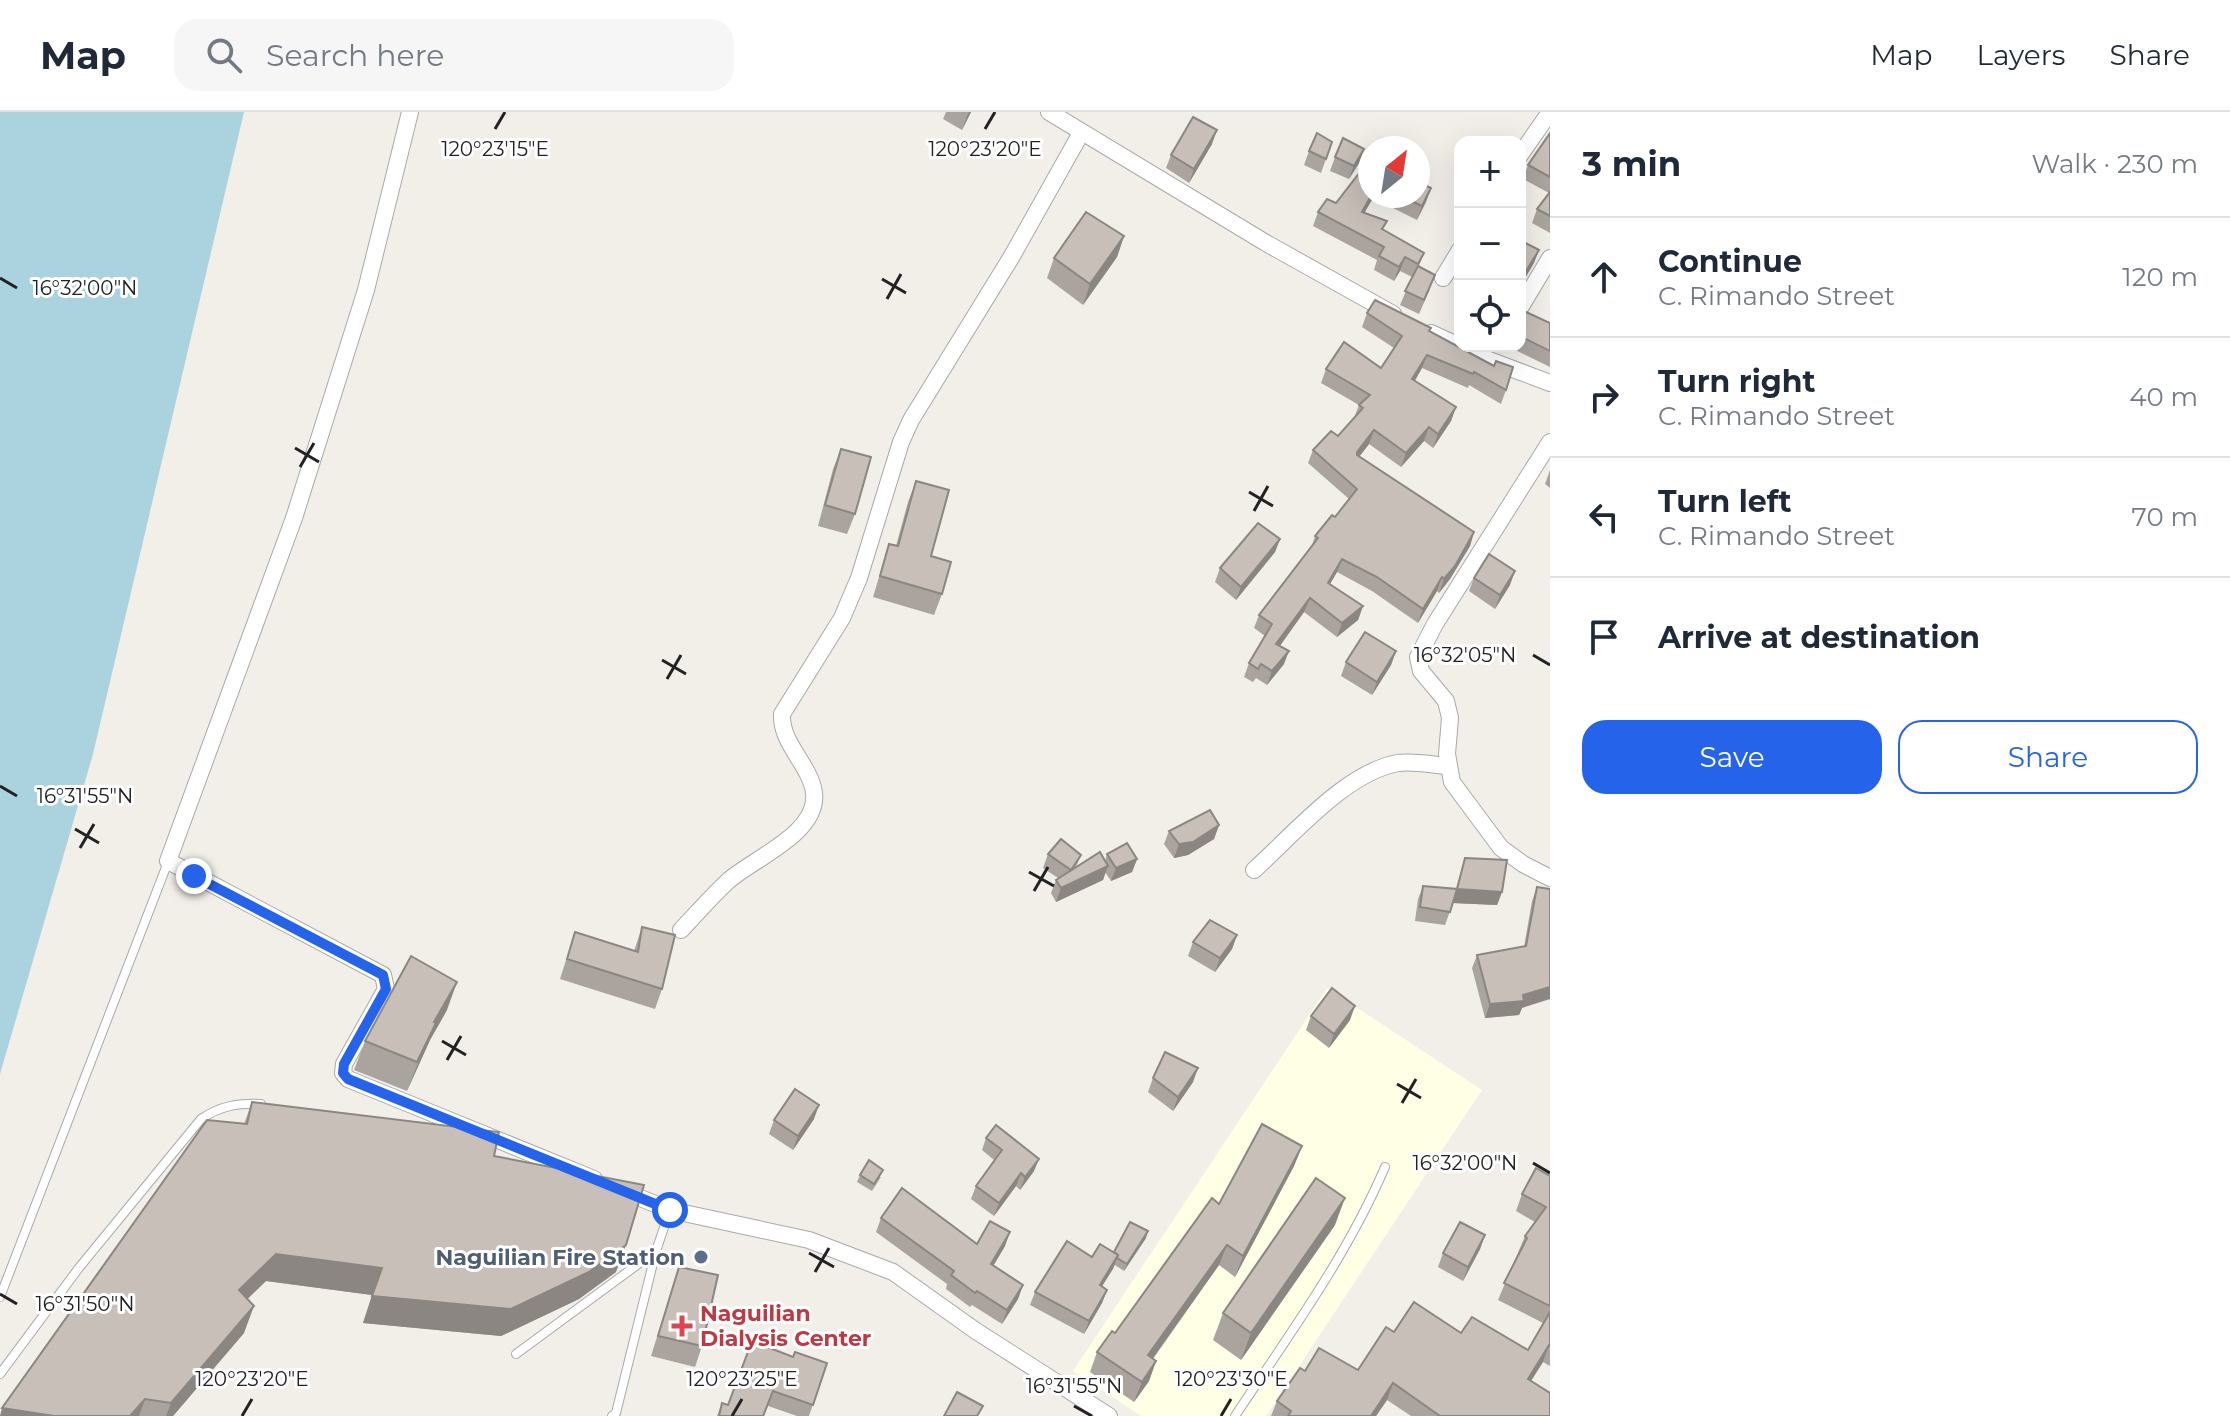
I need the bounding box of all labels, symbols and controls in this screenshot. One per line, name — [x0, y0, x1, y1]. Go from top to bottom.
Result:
search box — [174, 19, 734, 91]
text: Map — [40, 32, 126, 79]
icon: search — [202, 33, 246, 77]
text: Search here — [266, 37, 444, 74]
text: Map — [1870, 38, 1933, 72]
text: Layers — [1977, 38, 2066, 72]
text: Share — [2110, 38, 2190, 72]
north arrow — [1358, 136, 1430, 208]
map controls — [1454, 136, 1526, 352]
button: + — [1454, 136, 1526, 208]
text: 120°23'15"E — [441, 137, 549, 161]
text: 120°23'20"E — [928, 137, 1042, 161]
text: 3 min — [1582, 143, 1681, 185]
text: Walk · 230 m — [2031, 148, 2198, 180]
button: − — [1454, 208, 1526, 280]
text: Continue — [1658, 243, 1802, 280]
icon: ahead — [1582, 255, 1626, 299]
text: 120 m — [2122, 261, 2198, 293]
text: 16°32'00"N — [33, 276, 137, 300]
button: locate — [1454, 280, 1526, 352]
text: C. Rimando Street — [1658, 280, 1895, 312]
text: Turn right — [1658, 363, 1815, 400]
icon: right — [1582, 375, 1626, 419]
text: 40 m — [2129, 381, 2198, 413]
text: C. Rimando Street — [1658, 400, 1895, 432]
text: Turn left — [1658, 483, 1791, 520]
icon: left — [1582, 495, 1626, 539]
text: 70 m — [2132, 501, 2198, 533]
text: C. Rimando Street — [1658, 520, 1895, 552]
icon: arrive — [1582, 615, 1626, 659]
text: Arrive at destination — [1658, 619, 1980, 656]
text: 16°32'05"N — [1414, 643, 1516, 667]
button: Save — [1582, 720, 1882, 794]
button: Share — [1898, 720, 2198, 794]
text: 16°31'55"N — [37, 784, 133, 808]
route end — [176, 858, 212, 894]
text: 16°32'00"N — [1413, 1151, 1517, 1175]
route start — [652, 1192, 688, 1228]
place label: Naguilian Fire Station — [436, 1244, 685, 1271]
marker: Naguilian Fire Station — [692, 1248, 710, 1266]
text: 16°31'50"N — [36, 1292, 134, 1316]
place label: Naguilian Dialysis Center — [700, 1300, 871, 1352]
marker: Naguilian Dialysis Center — [671, 1315, 693, 1337]
text: 120°23'20"E — [195, 1367, 309, 1391]
text: 120°23'25"E — [686, 1367, 798, 1391]
text: 120°23'30"E — [1174, 1367, 1288, 1391]
text: 16°31'55"N — [1026, 1374, 1122, 1398]

